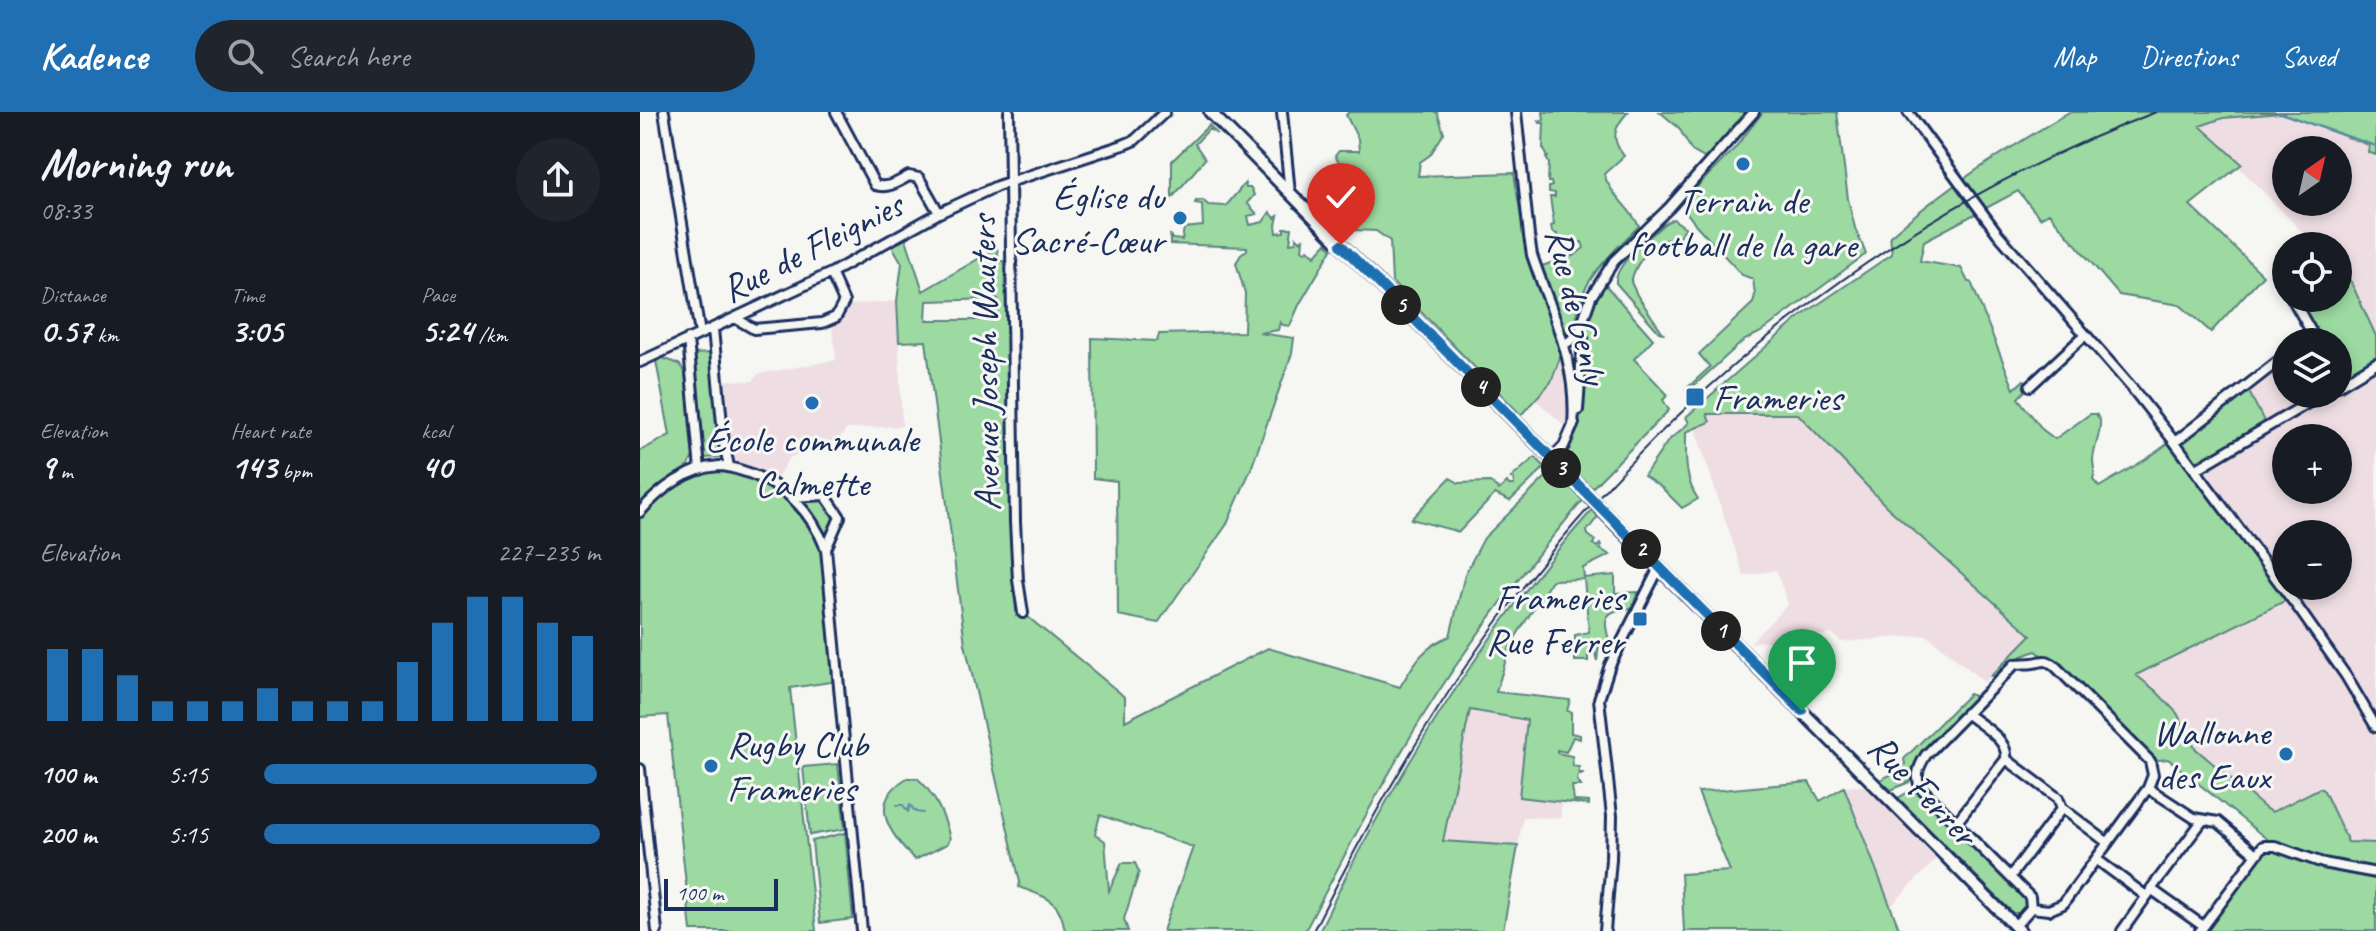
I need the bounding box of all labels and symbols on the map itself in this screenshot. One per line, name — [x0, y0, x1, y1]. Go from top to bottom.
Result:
north arrow — [2272, 136, 2352, 216]
marker: Terrain de football de la gare — [1734, 155, 1752, 173]
pin — [1307, 163, 1375, 245]
place label: Église du Sacré-Cœur — [1011, 173, 1168, 264]
place label: Terrain de football de la gare — [1629, 177, 1859, 268]
street label: Rue de Fleignies — [713, 180, 913, 313]
marker: Église du Sacré-Cœur — [1171, 209, 1189, 227]
street label: Avenue Joseph Wauters — [959, 212, 1011, 511]
street label: Rue de Genly — [1535, 223, 1620, 392]
pin: 5 — [1381, 285, 1421, 325]
pin: 4 — [1461, 367, 1501, 407]
place label: Frameries — [1713, 374, 1846, 421]
marker: Frameries — [1684, 386, 1706, 408]
marker: École communale Calmette — [803, 394, 821, 412]
place label: École communale Calmette — [706, 416, 921, 507]
pin: 3 — [1541, 448, 1581, 488]
pin: 2 — [1621, 529, 1661, 569]
place label: Frameries Rue Ferrer — [1486, 574, 1628, 665]
marker: Frameries Rue Ferrer — [1631, 610, 1649, 628]
pin: 1 — [1701, 611, 1741, 651]
pin — [1768, 629, 1836, 711]
place label: Wallonne des Eaux — [2153, 709, 2273, 800]
place label: Rugby Club Frameries — [727, 721, 870, 812]
street label: Rue Ferrer — [1858, 724, 1990, 858]
marker: Wallonne des Eaux — [2277, 745, 2295, 763]
marker: Rugby Club Frameries — [702, 757, 720, 775]
scale bar — [664, 875, 778, 911]

